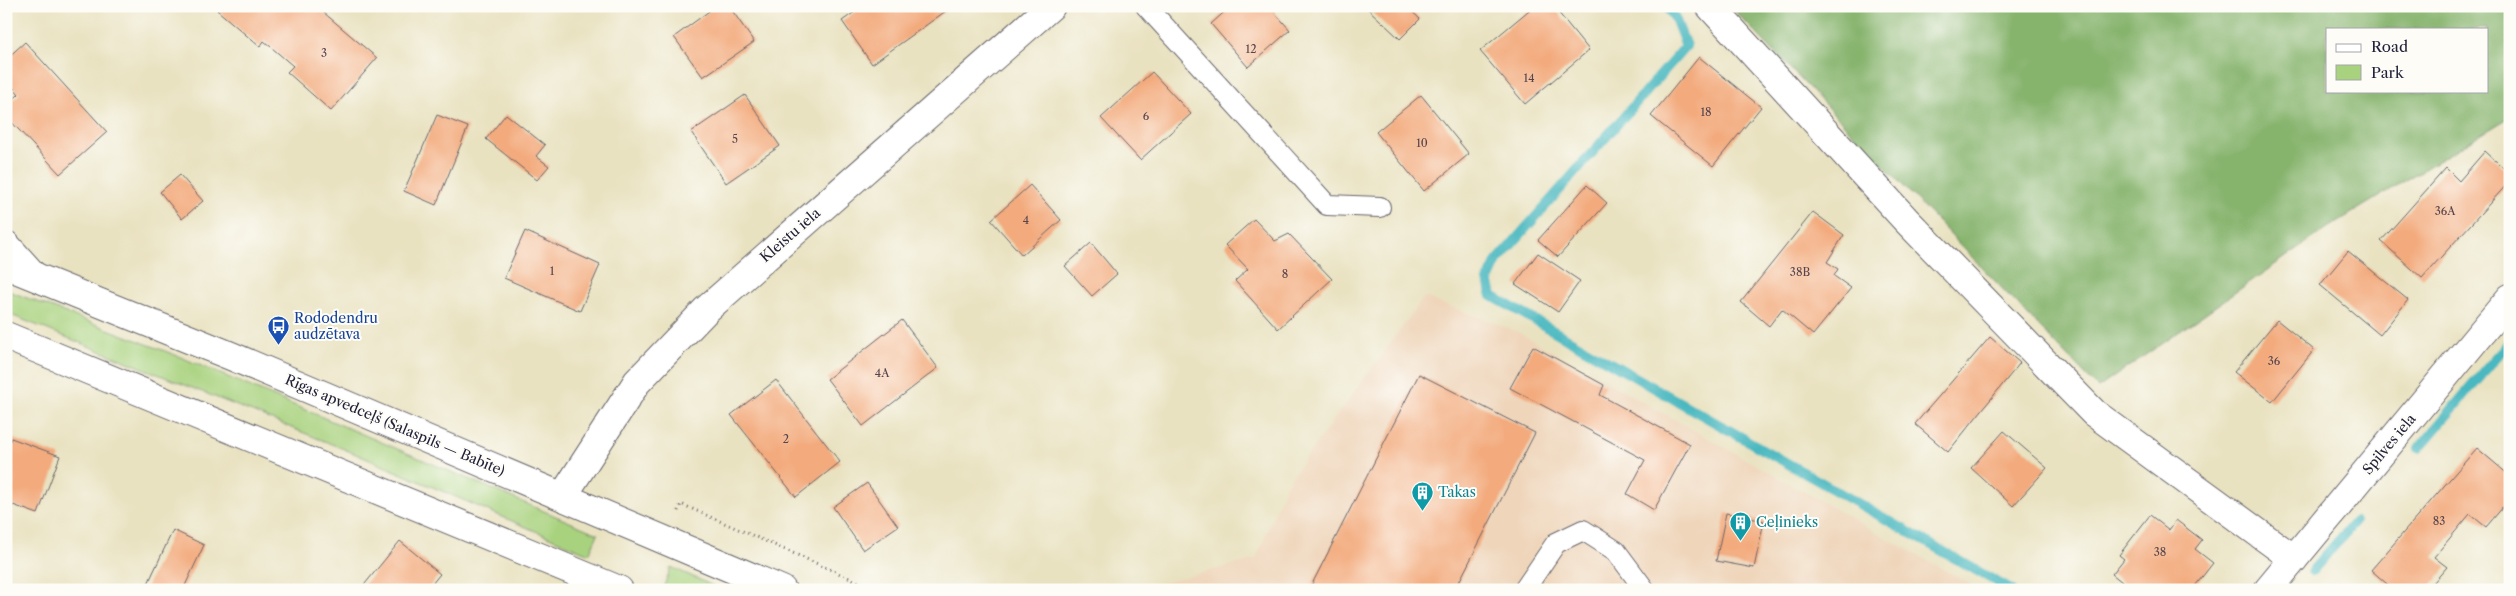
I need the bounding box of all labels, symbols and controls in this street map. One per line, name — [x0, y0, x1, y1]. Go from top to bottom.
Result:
legend — [2326, 28, 2488, 92]
text: Road — [2371, 37, 2408, 56]
house number: 12 — [1246, 42, 1256, 56]
house number: 3 — [321, 46, 327, 60]
text: Park — [2371, 63, 2405, 82]
house number: 14 — [1524, 71, 1534, 85]
house number: 18 — [1700, 105, 1712, 119]
house number: 6 — [1143, 109, 1150, 123]
house number: 5 — [732, 132, 738, 146]
house number: 10 — [1416, 136, 1428, 150]
street label: Kleistu iela — [756, 203, 824, 266]
house number: 36A — [2435, 204, 2456, 218]
house number: 4 — [1023, 213, 1029, 227]
house number: 1 — [550, 264, 555, 278]
house number: 38B — [1790, 265, 1810, 279]
house number: 8 — [1282, 267, 1288, 281]
place label: Rododendru audzētava — [294, 309, 378, 343]
bus stop icon: Rododendru audzētava — [266, 314, 290, 345]
house number: 36 — [2268, 354, 2281, 368]
house number: 4A — [875, 366, 890, 380]
street label: Rīgas apvedceļš (Salaspils — Babīte) — [282, 370, 508, 480]
street label: Spilves iela — [2358, 409, 2420, 478]
house number: 2 — [783, 432, 789, 446]
building icon: Takas — [1410, 480, 1434, 511]
place label: Takas — [1438, 483, 1476, 501]
building icon: Ceļinieks — [1728, 510, 1752, 541]
place label: Ceļinieks — [1756, 513, 1818, 531]
house number: 83 — [2433, 514, 2445, 528]
house number: 38 — [2154, 545, 2166, 559]

